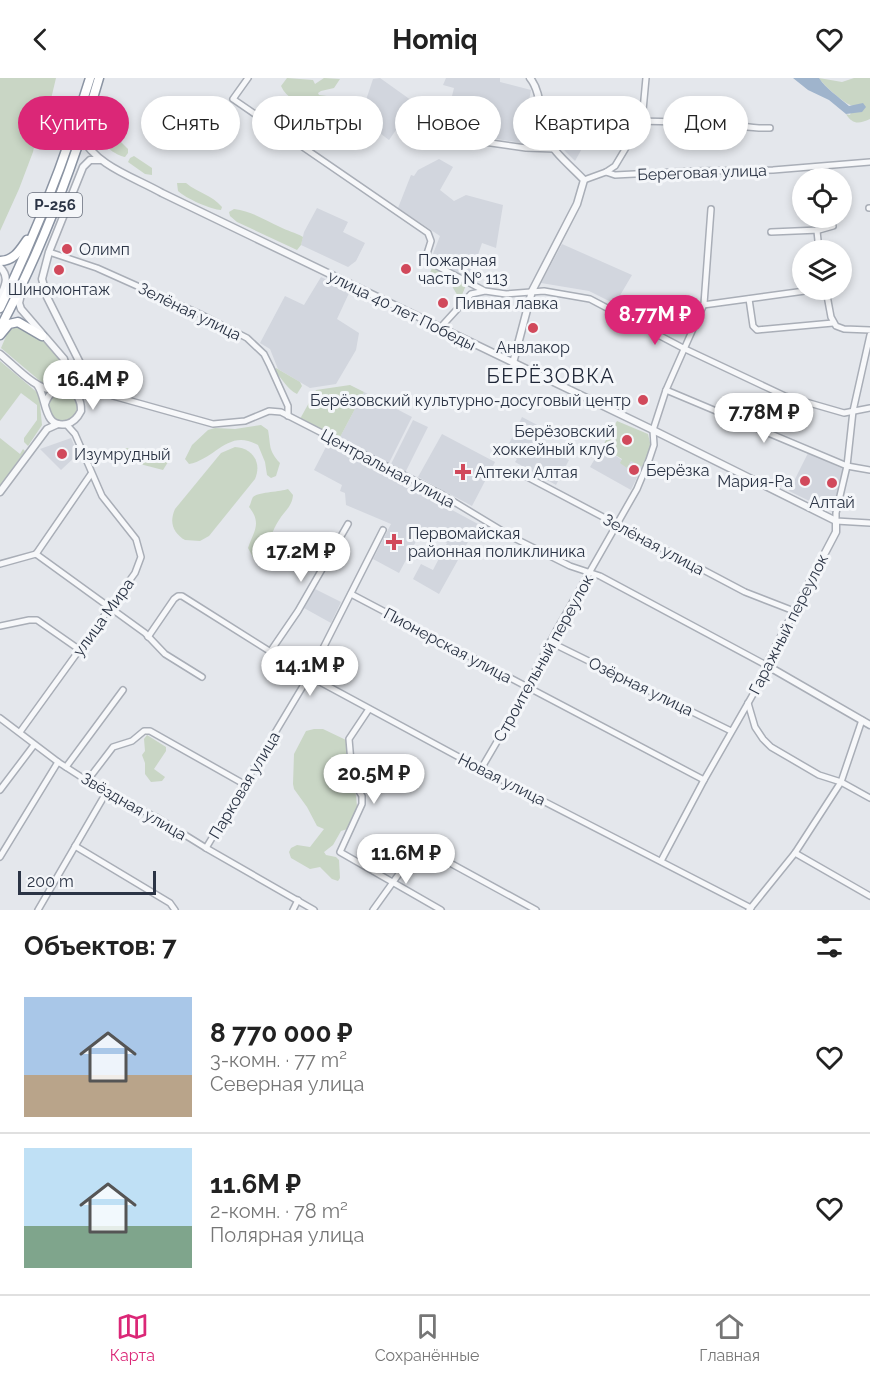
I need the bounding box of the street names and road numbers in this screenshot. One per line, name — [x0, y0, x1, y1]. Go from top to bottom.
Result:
street label: Береговая улица — [637, 161, 767, 184]
road number: Р-256 — [28, 193, 82, 217]
street label: улица 40 лет Победы — [325, 266, 479, 355]
street label: Зелёная улица — [135, 278, 244, 345]
street label: Центральная улица — [318, 425, 458, 512]
street label: Зелёная улица — [600, 510, 708, 579]
street label: Гаражный переулок — [745, 551, 832, 698]
street label: Строительный переулок — [489, 571, 597, 745]
street label: улица Мира — [69, 575, 138, 660]
street label: Пионерская улица — [381, 604, 515, 687]
street label: Озёрная улица — [585, 653, 696, 720]
street label: Парковая улица — [205, 728, 284, 842]
street label: Новая улица — [455, 749, 549, 810]
street label: Звёздная улица — [78, 769, 190, 844]

